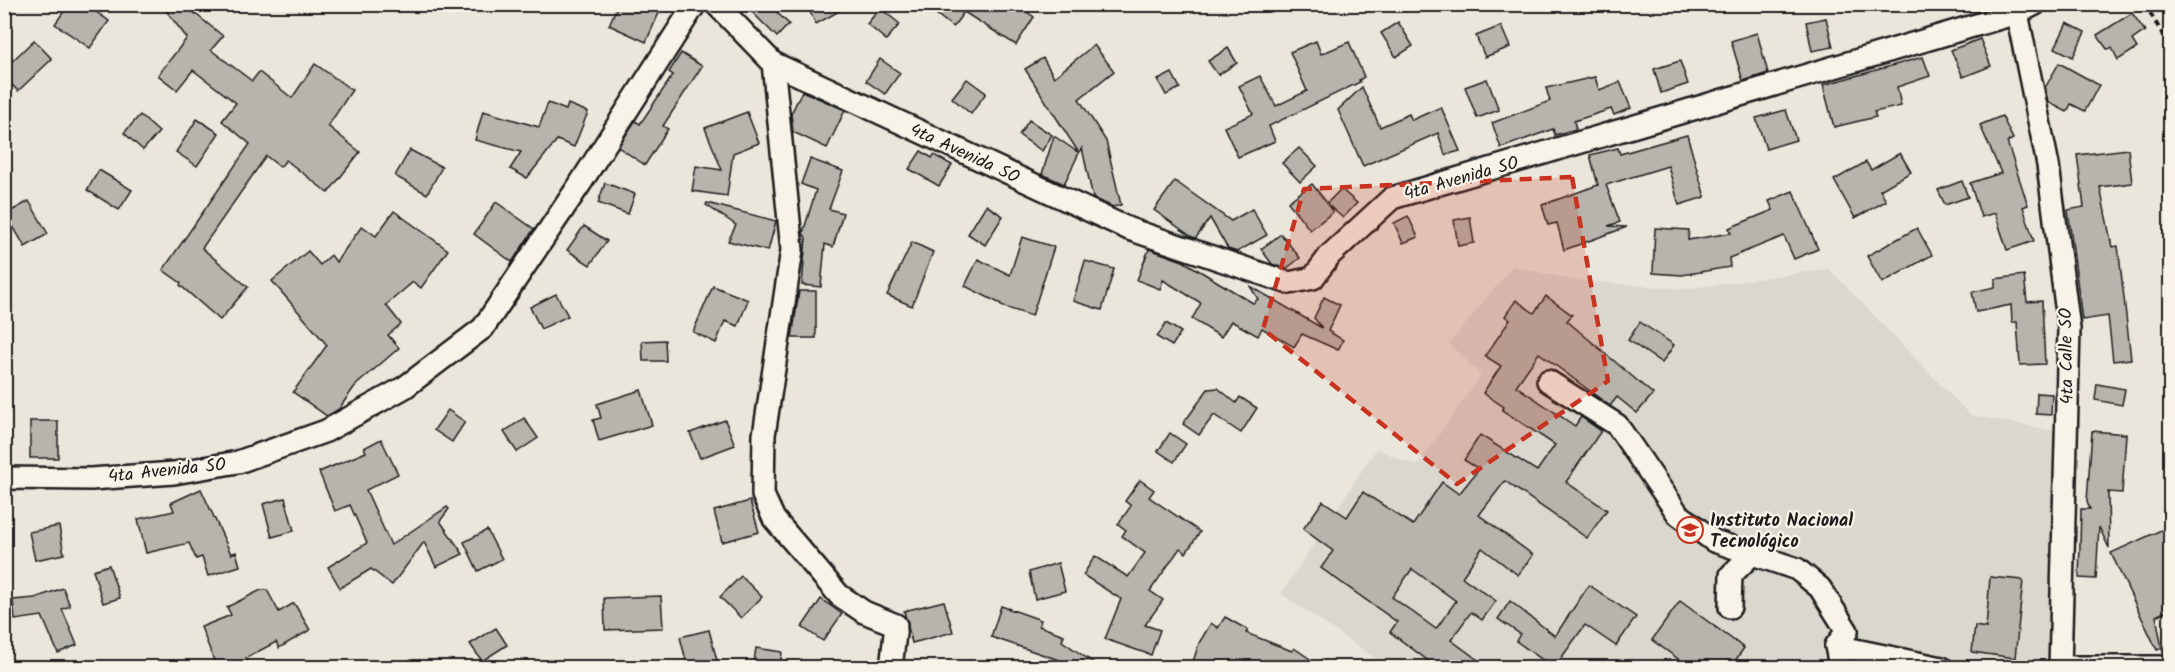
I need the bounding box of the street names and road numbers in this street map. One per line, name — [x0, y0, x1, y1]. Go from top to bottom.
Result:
street label: 4ta Avenida SO — [905, 116, 1024, 192]
street label: 4ta Avenida SO — [1401, 149, 1522, 210]
street label: 4ta Calle SO — [2052, 307, 2083, 404]
street label: 4ta Avenida SO — [107, 451, 227, 492]

